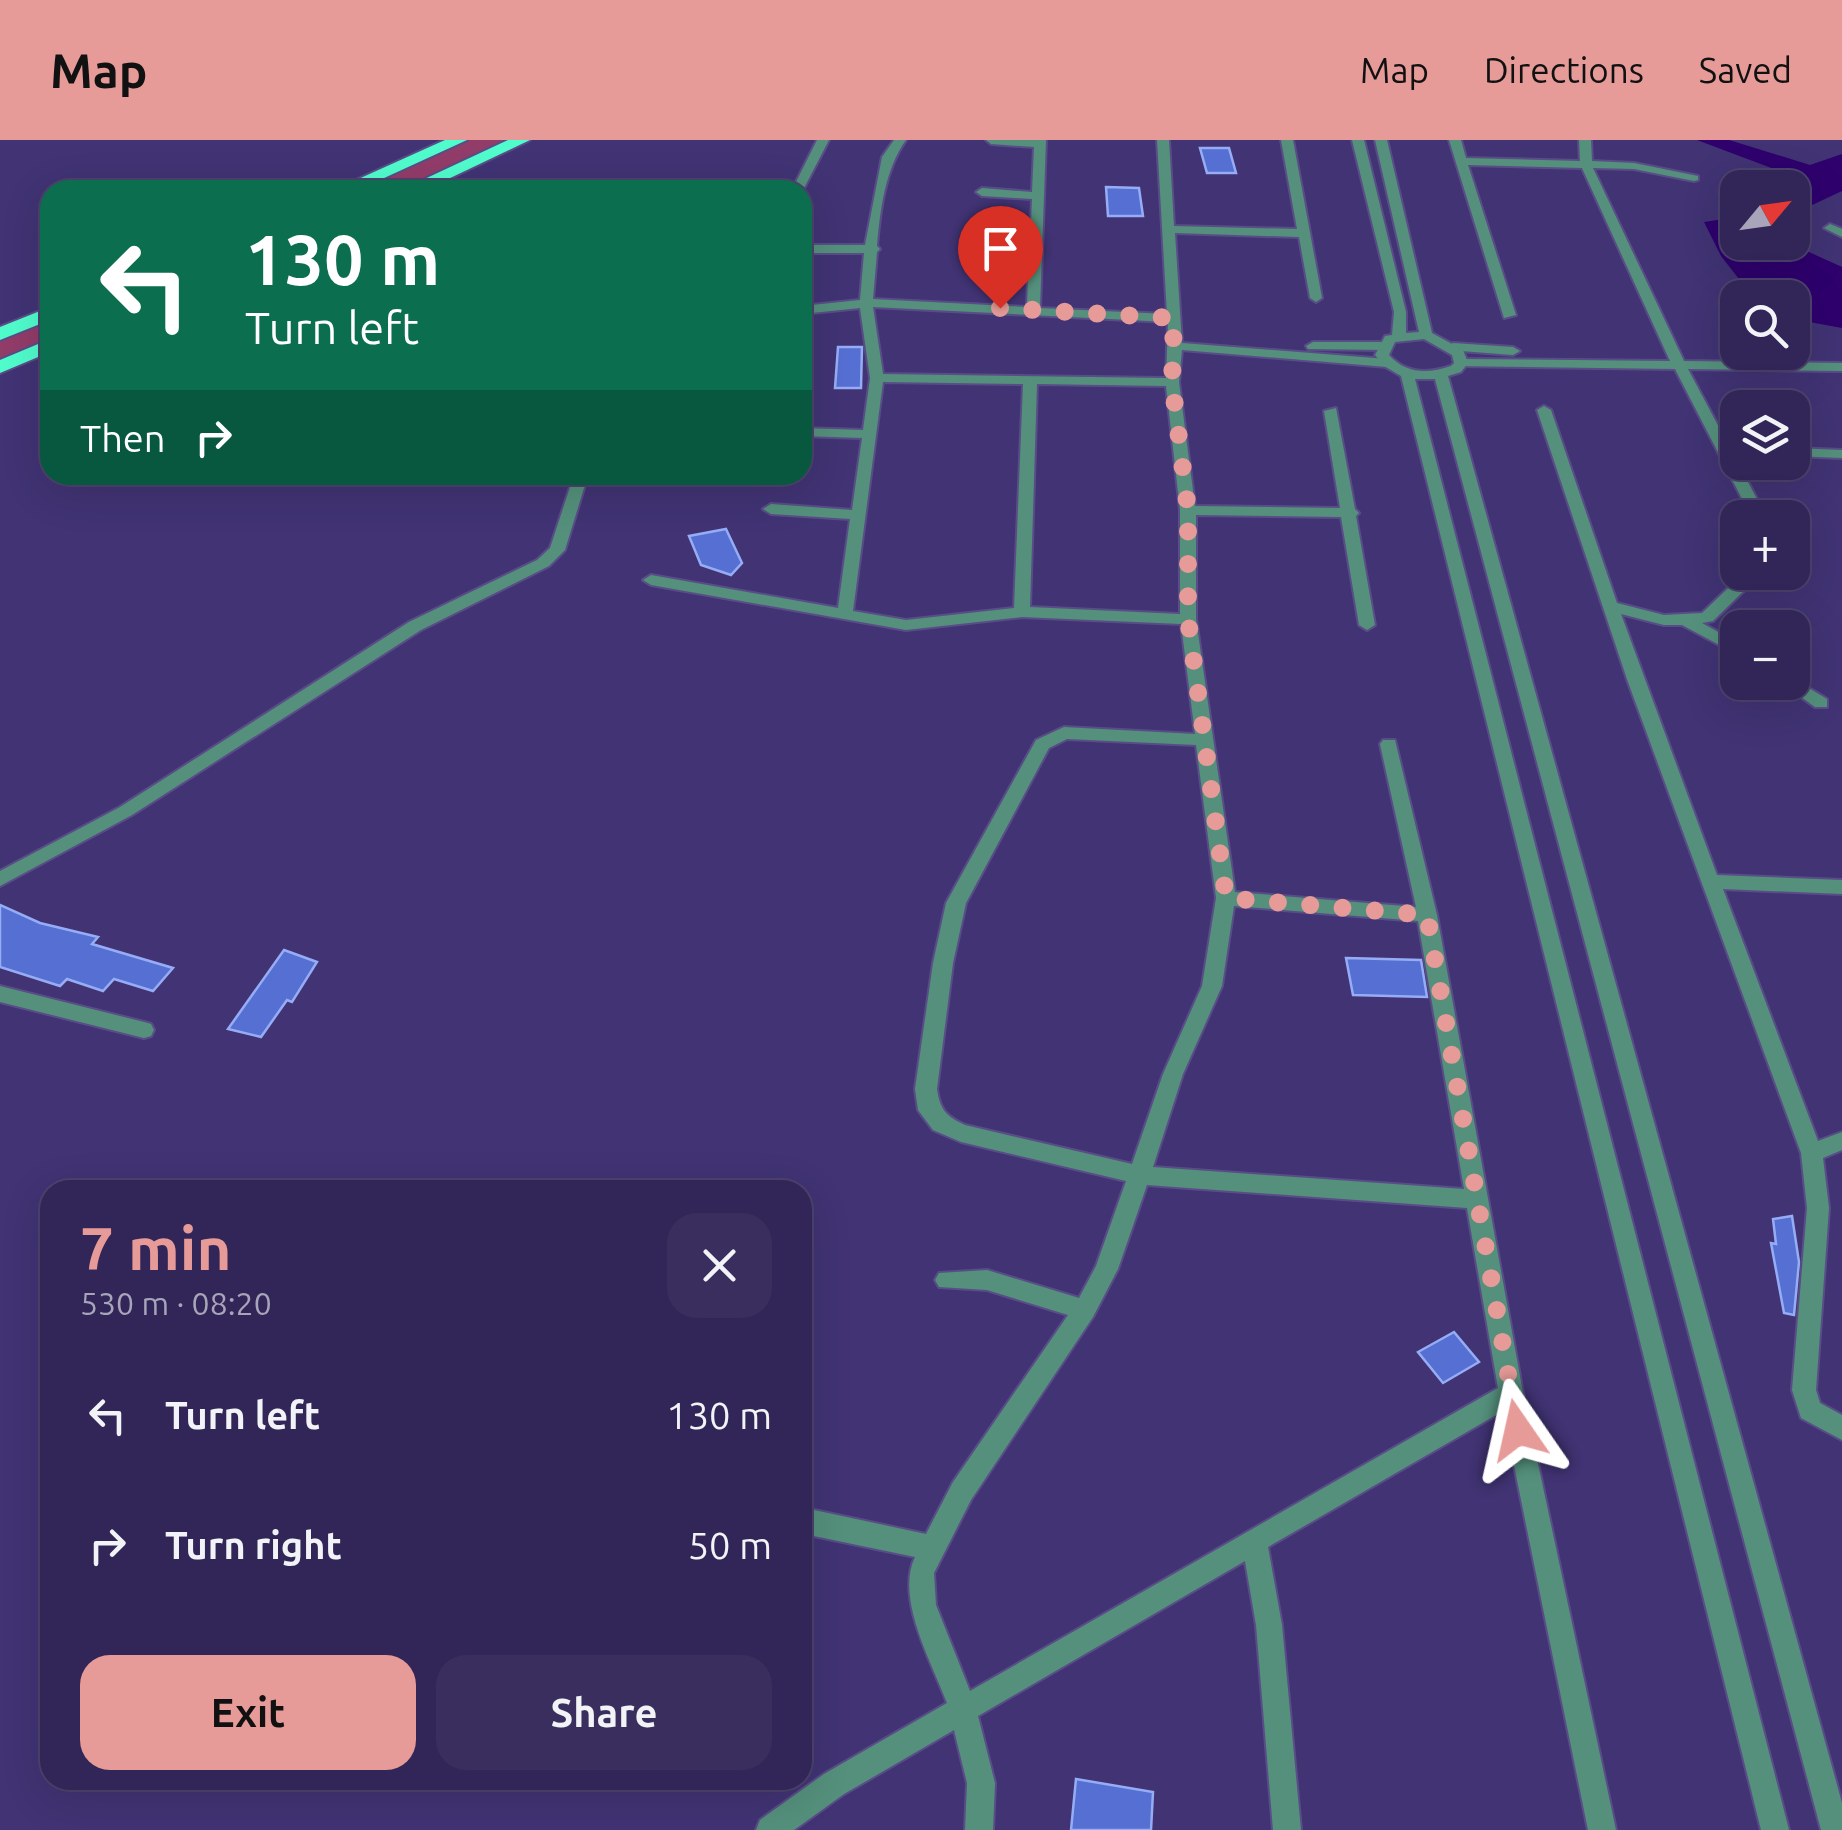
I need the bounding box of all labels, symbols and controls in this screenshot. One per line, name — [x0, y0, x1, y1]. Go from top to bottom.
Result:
text: Map — [50, 43, 148, 97]
text: Map — [1360, 50, 1429, 90]
text: Directions — [1484, 50, 1644, 90]
text: Saved — [1699, 50, 1792, 90]
north arrow — [1720, 170, 1810, 260]
map controls — [1720, 170, 1810, 700]
pin — [958, 206, 1043, 309]
icon: left — [80, 220, 210, 350]
text: 130 m — [245, 220, 440, 298]
icon: arrive — [973, 221, 1028, 276]
button: search — [1720, 280, 1810, 370]
text: Turn left — [245, 302, 419, 353]
button: layers — [1720, 390, 1810, 480]
icon: right — [186, 410, 241, 465]
text: Then — [80, 417, 166, 459]
button: + — [1720, 500, 1810, 590]
button: − — [1720, 610, 1810, 700]
button: close — [667, 1213, 772, 1318]
text: 7 min — [80, 1214, 232, 1281]
text: 530 m · 08:20 — [80, 1285, 272, 1321]
position arrow — [1466, 1378, 1570, 1482]
icon: left — [80, 1388, 135, 1443]
text: Turn left — [165, 1394, 320, 1436]
text: 130 m — [666, 1394, 772, 1436]
icon: right — [80, 1518, 135, 1573]
text: Turn right — [165, 1524, 342, 1566]
text: 50 m — [688, 1524, 772, 1566]
button: Exit — [80, 1655, 416, 1770]
button: Share — [436, 1655, 772, 1770]

